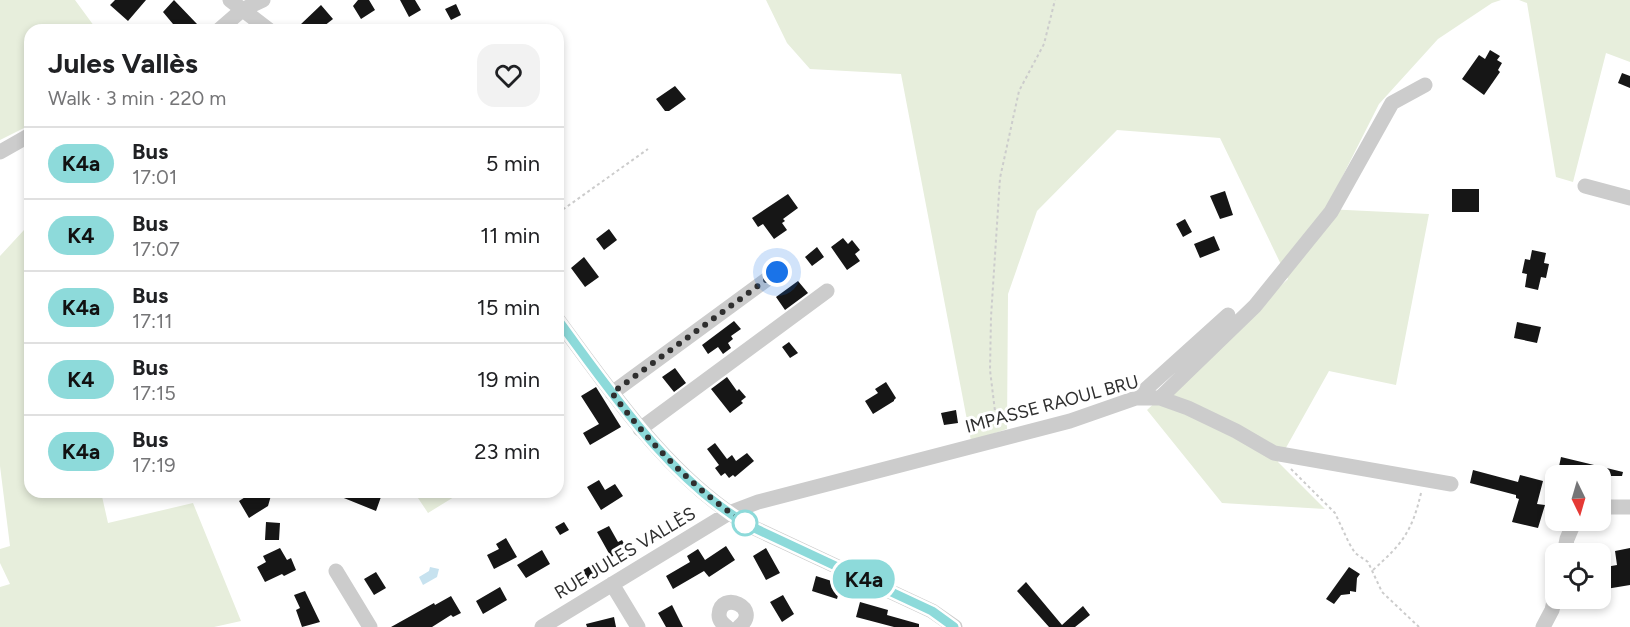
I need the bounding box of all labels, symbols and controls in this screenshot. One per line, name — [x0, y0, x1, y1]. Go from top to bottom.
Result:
button: heart — [477, 44, 540, 107]
text: Jules Vallès — [48, 46, 198, 80]
text: Walk · 3 min · 220 m — [48, 86, 226, 110]
text: Bus — [132, 138, 168, 165]
text: 5 min — [486, 150, 540, 177]
text: K4a — [62, 151, 100, 176]
text: 17:01 — [132, 165, 177, 189]
text: Bus — [132, 210, 168, 237]
text: 11 min — [480, 222, 540, 249]
text: K4 — [67, 223, 95, 248]
text: 17:07 — [132, 237, 180, 261]
your location — [762, 257, 792, 287]
text: Bus — [132, 282, 168, 309]
text: 15 min — [477, 294, 540, 321]
text: K4a — [62, 295, 100, 320]
text: 17:11 — [132, 309, 173, 333]
text: Bus — [132, 354, 168, 381]
text: 19 min — [477, 366, 540, 393]
text: K4 — [67, 367, 95, 392]
street label: IMPASSE RAOUL BRU — [963, 370, 1141, 438]
text: 17:15 — [132, 381, 176, 405]
text: Bus — [132, 426, 168, 453]
text: 23 min — [474, 438, 540, 465]
text: K4a — [62, 439, 100, 464]
text: 17:19 — [132, 453, 176, 477]
north arrow — [1545, 465, 1611, 531]
map controls — [1545, 465, 1611, 609]
street label: RUE JULES VALLÈS — [550, 502, 700, 604]
unlabelled marker — [732, 510, 758, 536]
button: locate — [1545, 543, 1611, 609]
line badge: K4a — [830, 560, 898, 598]
text: K4a — [845, 567, 883, 592]

